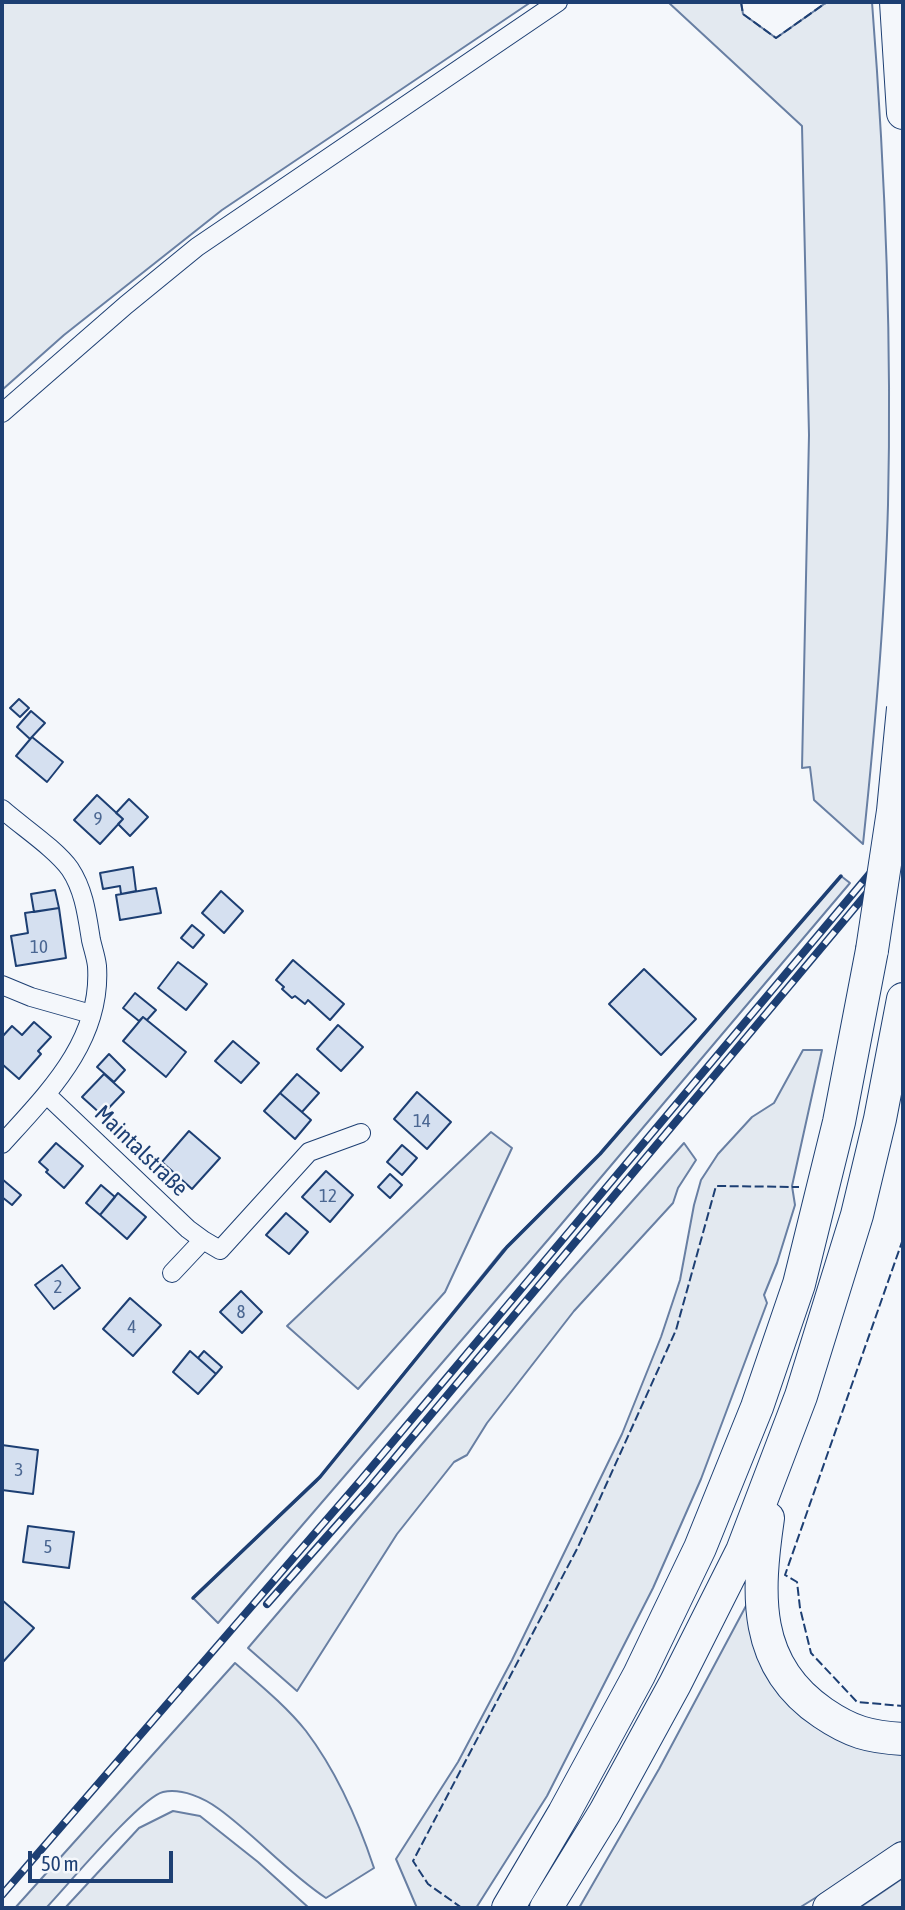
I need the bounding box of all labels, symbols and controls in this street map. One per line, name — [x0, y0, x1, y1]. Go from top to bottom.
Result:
house number: 9 — [94, 808, 102, 830]
house number: 10 — [30, 936, 48, 958]
street label: Maintalstraße — [89, 1100, 193, 1202]
house number: 14 — [413, 1110, 431, 1132]
house number: 12 — [319, 1185, 337, 1207]
house number: 2 — [54, 1276, 62, 1298]
house number: 8 — [237, 1301, 245, 1323]
house number: 4 — [128, 1316, 136, 1338]
house number: 3 — [15, 1459, 23, 1481]
house number: 5 — [44, 1536, 52, 1558]
scale bar — [32, 1836, 177, 1880]
text: 50 m — [41, 1851, 79, 1875]

